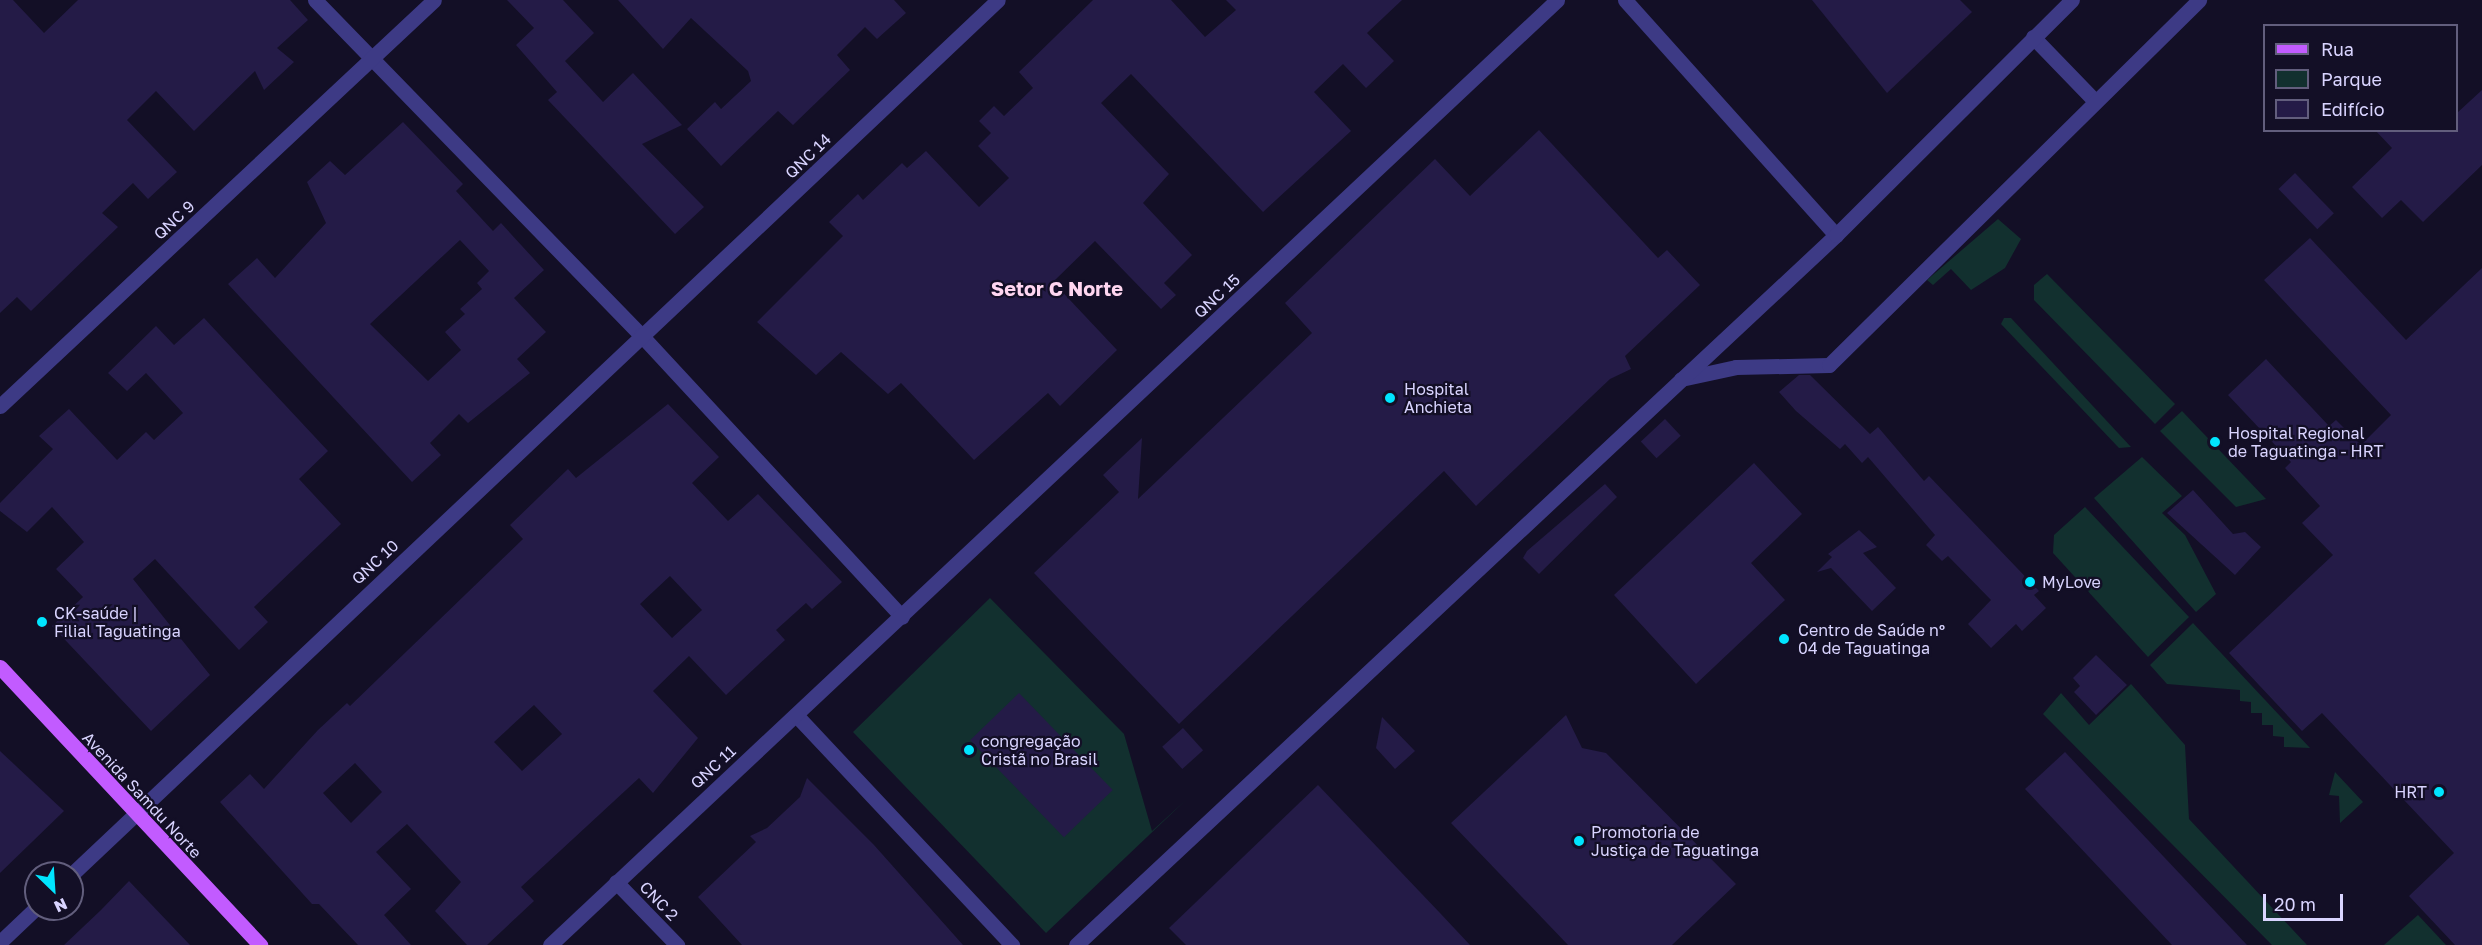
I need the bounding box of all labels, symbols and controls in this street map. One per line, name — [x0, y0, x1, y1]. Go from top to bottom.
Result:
legend — [2263, 24, 2458, 132]
text: Rua — [2321, 38, 2354, 60]
text: Parque — [2321, 68, 2382, 90]
text: Edifício — [2321, 98, 2385, 120]
street label: QNC 14 — [781, 130, 835, 182]
street label: QNC 9 — [150, 196, 198, 244]
street label: QNC 15 — [1190, 270, 1244, 322]
district label: Setor C Norte — [991, 276, 1123, 300]
place label: Hospital Anchieta — [1404, 379, 1472, 417]
marker: Hospital Anchieta — [1381, 389, 1399, 407]
place label: Hospital Regional de Taguatinga - HRT — [2228, 423, 2383, 461]
marker: Hospital Regional de Taguatinga - HRT — [2206, 433, 2224, 451]
street label: QNC 10 — [348, 536, 402, 588]
place label: MyLove — [2042, 572, 2101, 592]
marker: MyLove — [2023, 575, 2037, 589]
place label: CK-saúde | Filial Taguatinga — [54, 603, 181, 641]
marker: CK-saúde | Filial Taguatinga — [35, 615, 49, 629]
place label: Centro de Saúde nº 04 de Taguatinga — [1798, 620, 1945, 658]
marker: Centro de Saúde nº 04 de Taguatinga — [1775, 630, 1793, 648]
street label: Avenida Samdu Norte — [78, 728, 206, 862]
place label: congregação Cristã no Brasil — [981, 731, 1097, 769]
street label: QNC 11 — [687, 741, 739, 793]
marker: congregação Cristã no Brasil — [962, 743, 976, 757]
place label: HRT — [2394, 782, 2427, 802]
marker: HRT — [2432, 785, 2446, 799]
place label: Promotoria de Justiça de Taguatinga — [1591, 822, 1759, 860]
marker: Promotoria de Justiça de Taguatinga — [1572, 834, 1586, 848]
north arrow — [24, 861, 84, 921]
street label: CNC 2 — [636, 877, 682, 925]
scale bar — [2266, 882, 2346, 920]
text: 20 m — [2274, 893, 2316, 915]
text: N — [51, 894, 71, 917]

